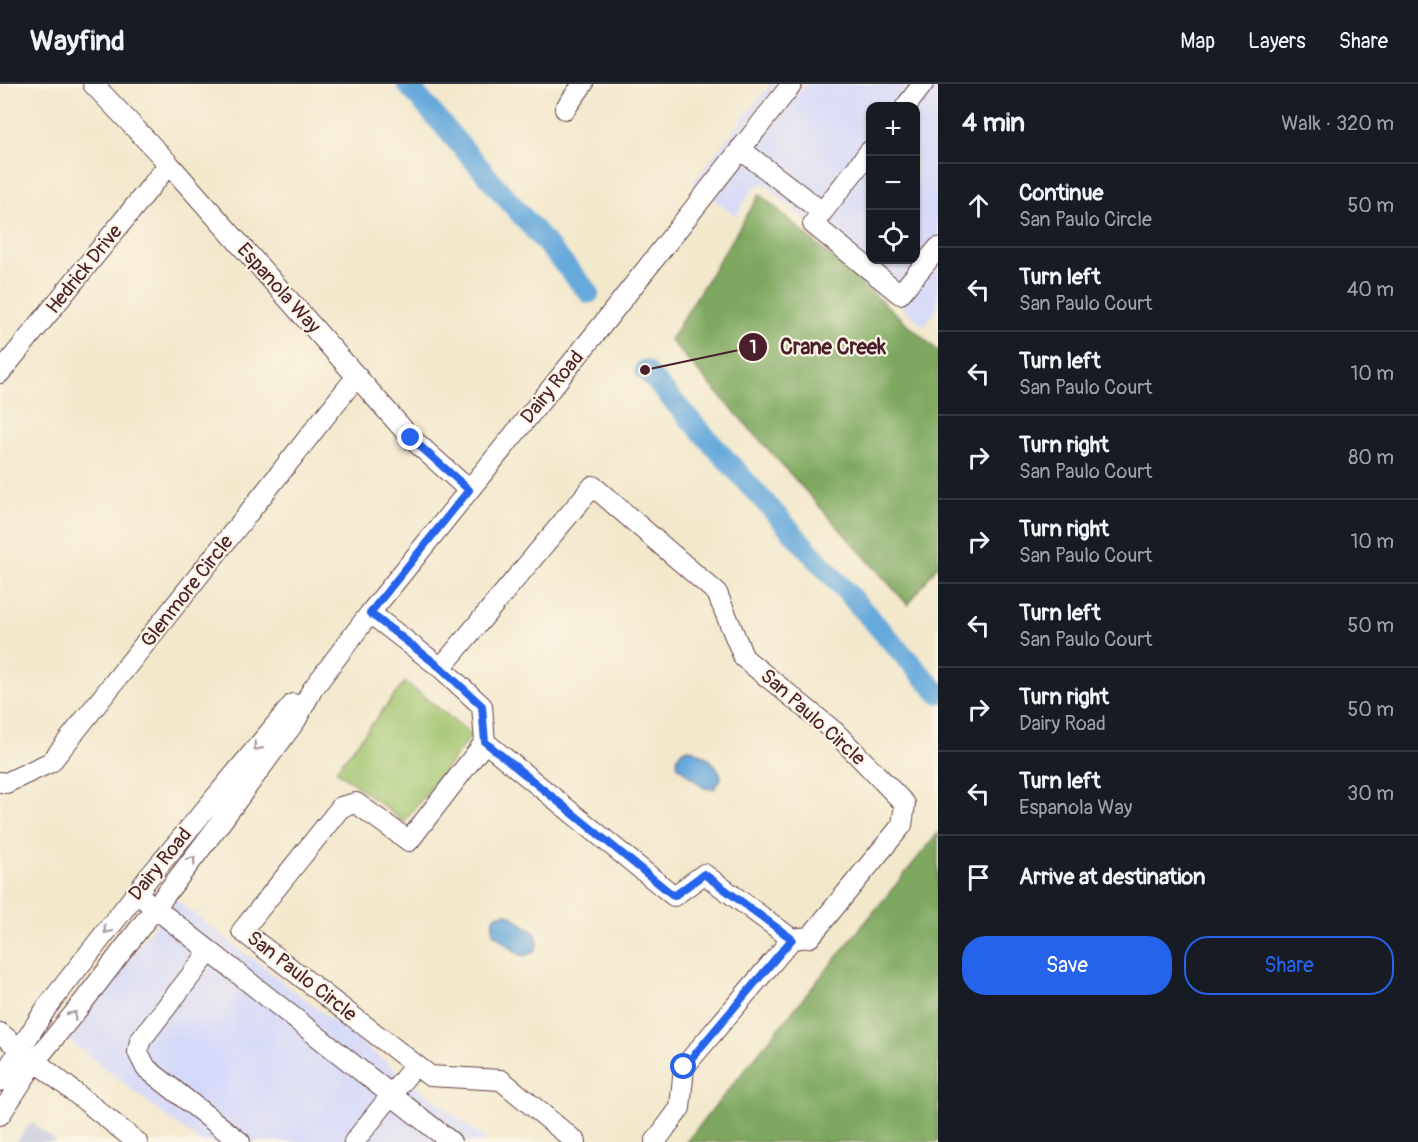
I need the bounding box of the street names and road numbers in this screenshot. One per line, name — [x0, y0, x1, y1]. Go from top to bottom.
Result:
street label: Hedrick Drive — [40, 219, 128, 319]
street label: Espanola Way — [232, 238, 326, 339]
street label: Dairy Road — [515, 345, 589, 429]
street label: Glenmore Circle — [135, 530, 239, 652]
street label: San Paulo Circle — [755, 663, 871, 771]
street label: Dairy Road — [123, 822, 197, 906]
street label: San Paulo Circle — [242, 925, 362, 1027]

